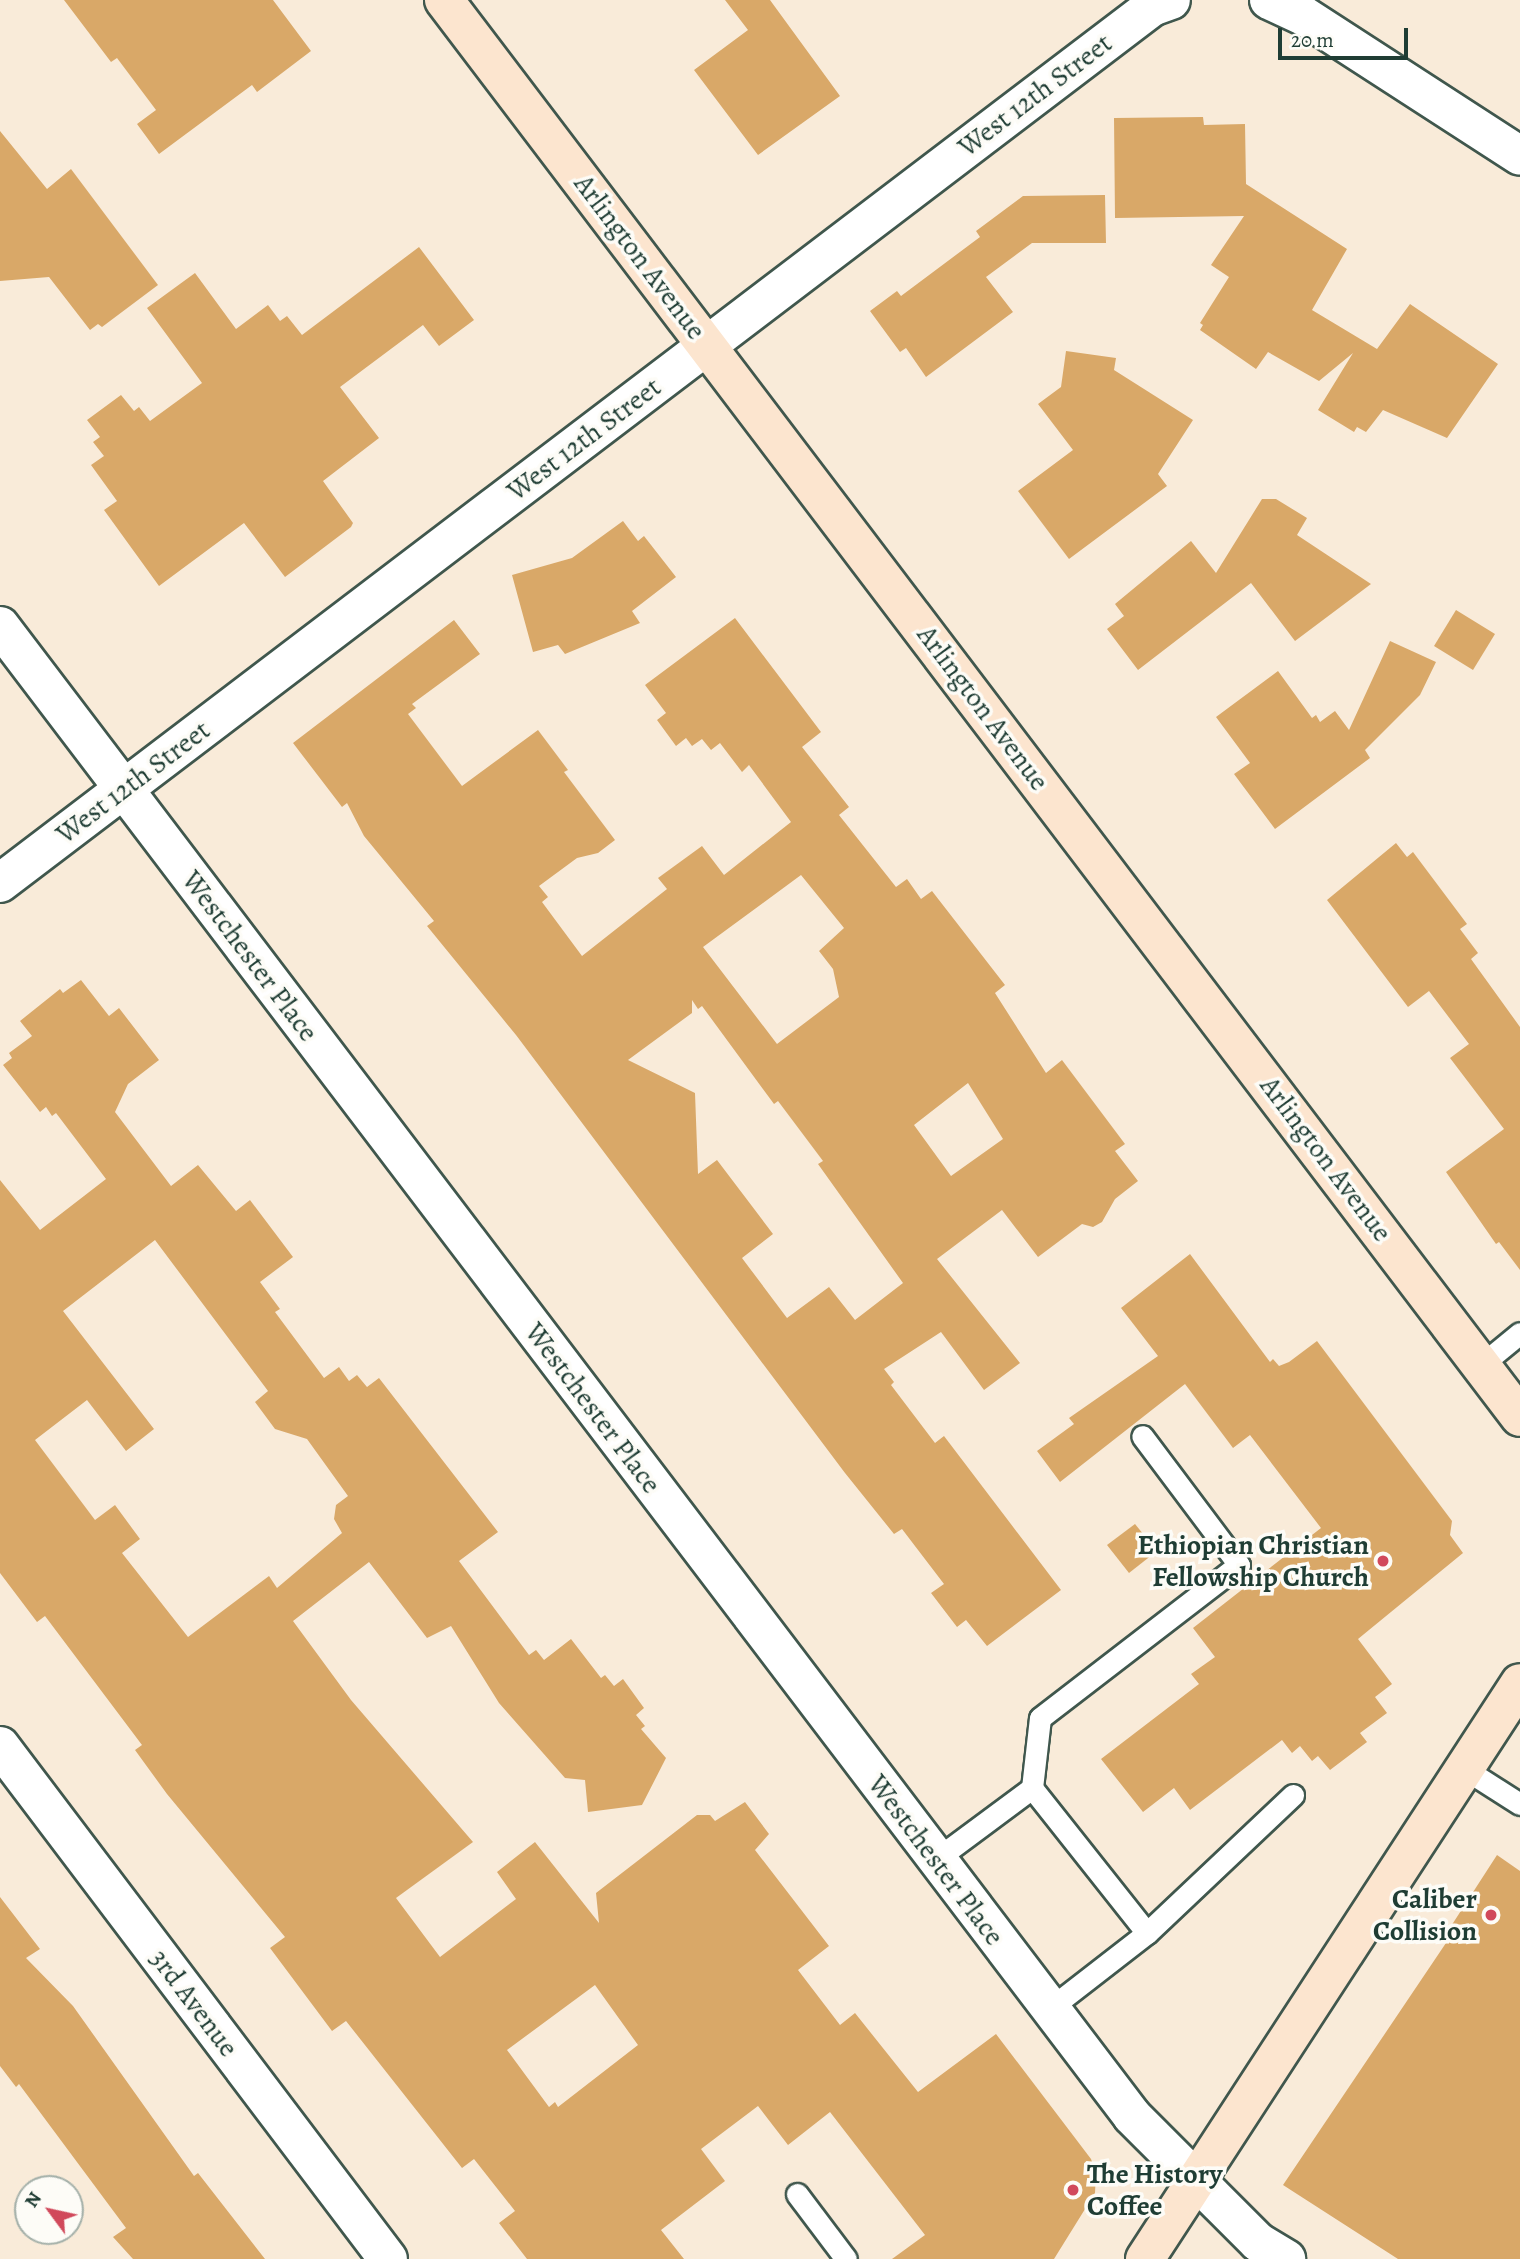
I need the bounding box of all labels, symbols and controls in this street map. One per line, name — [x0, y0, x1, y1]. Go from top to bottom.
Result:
scale bar — [1282, 14, 1412, 58]
street label: West 12th Street — [951, 26, 1119, 164]
text: 20 m — [1291, 26, 1334, 54]
street label: Arlington Avenue — [567, 168, 713, 346]
street label: West 12th Street — [500, 370, 668, 508]
street label: Arlington Avenue — [910, 619, 1056, 797]
street label: West 12th Street — [49, 713, 217, 851]
street label: Westchester Place — [175, 864, 325, 1048]
street label: Arlington Avenue — [1253, 1070, 1399, 1248]
street label: Westchester Place — [518, 1316, 668, 1500]
place label: Ethiopian Christian Fellowship Church — [1137, 1528, 1369, 1594]
marker: Ethiopian Christian Fellowship Church — [1375, 1553, 1391, 1569]
street label: Westchester Place — [861, 1768, 1011, 1952]
place label: Caliber Collision — [1373, 1882, 1477, 1948]
marker: Caliber Collision — [1483, 1907, 1499, 1923]
street label: 3rd Avenue — [143, 1943, 245, 2063]
place label: The History Coffee — [1087, 2157, 1222, 2223]
north arrow — [14, 2175, 84, 2245]
marker: The History Coffee — [1065, 2182, 1081, 2198]
text: N — [18, 2187, 48, 2213]

